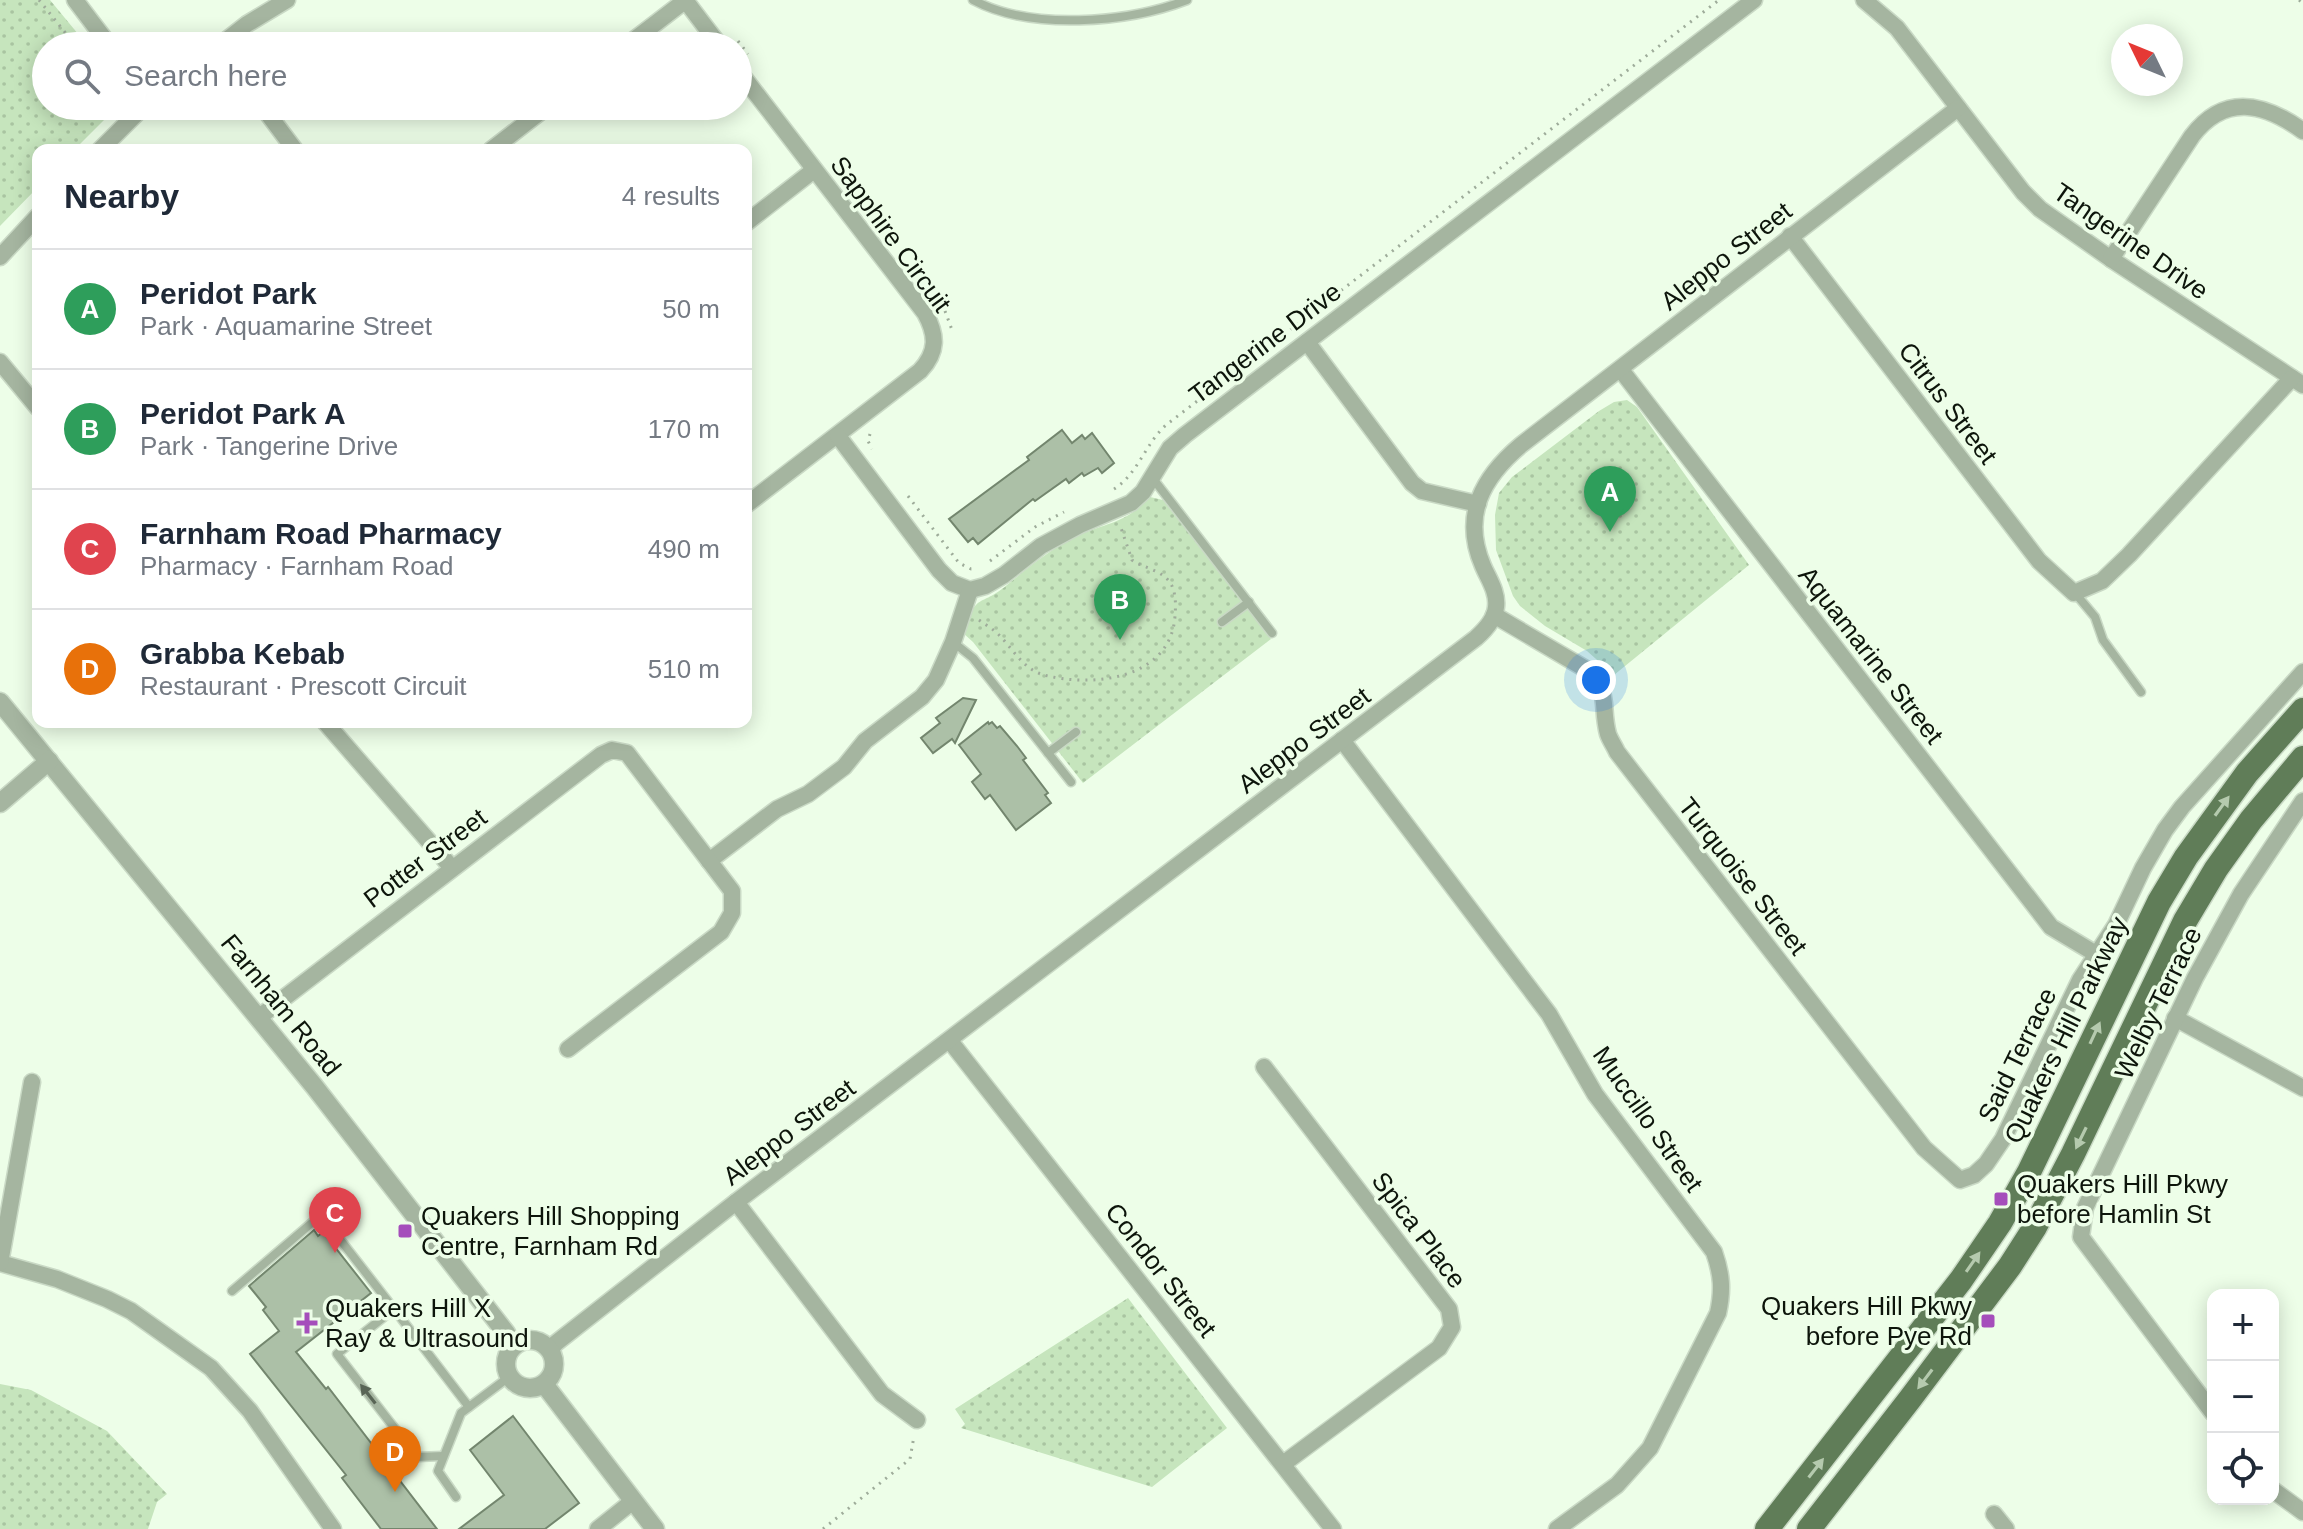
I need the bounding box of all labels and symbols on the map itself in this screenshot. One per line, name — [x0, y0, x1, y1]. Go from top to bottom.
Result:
north arrow — [2111, 24, 2183, 96]
street label: Sapphire Circuit — [824, 150, 958, 318]
street label: Tangerine Drive — [2048, 176, 2214, 306]
street label: Aleppo Street — [1655, 195, 1798, 316]
street label: Tangerine Drive — [1183, 276, 1347, 410]
street label: Citrus Street — [1893, 336, 2004, 470]
pin: A — [1584, 466, 1636, 532]
street label: Aquamarine Street — [1792, 560, 1950, 750]
pin: B — [1094, 574, 1146, 640]
your location — [1576, 660, 1616, 700]
street label: Aleppo Street — [1232, 680, 1377, 799]
street label: Turquoise Street — [1672, 791, 1814, 961]
one-way arrow — [2214, 796, 2229, 817]
street label: Potter Street — [358, 802, 493, 914]
street label: Quakers Hill Parkway — [1998, 912, 2134, 1148]
street label: Welby Terrace — [2108, 922, 2208, 1084]
street label: Farnham Road — [215, 928, 347, 1082]
street label: Said Terrace — [1972, 983, 2062, 1127]
one-way arrow — [2088, 1021, 2102, 1044]
street label: Muccillo Street — [1587, 1041, 1710, 1198]
street label: Aleppo Street — [717, 1072, 862, 1191]
one-way arrow — [2074, 1126, 2088, 1150]
street label: Spica Place — [1366, 1166, 1472, 1294]
place label: Quakers Hill Pkwy before Hamlin St — [2017, 1169, 2228, 1229]
pin: C — [309, 1187, 361, 1253]
marker: Quakers Hill Pkwy before Hamlin St — [1992, 1190, 2010, 1208]
street label: Condor Street — [1099, 1197, 1223, 1344]
place label: Quakers Hill Shopping Centre, Farnham Rd — [421, 1201, 680, 1261]
marker: Quakers Hill Shopping Centre, Farnham Rd — [396, 1222, 414, 1240]
one-way arrow — [1965, 1251, 1980, 1272]
place label: Quakers Hill Pkwy before Pye Rd — [1761, 1291, 1972, 1351]
place label: Quakers Hill X Ray & Ultrasound — [325, 1293, 529, 1353]
marker: Quakers Hill X Ray & Ultrasound — [296, 1312, 318, 1334]
marker: Quakers Hill Pkwy before Pye Rd — [1979, 1312, 1997, 1330]
one-way arrow — [1917, 1369, 1933, 1389]
one-way arrow — [360, 1384, 376, 1404]
pin: D — [369, 1426, 421, 1492]
one-way arrow — [1807, 1458, 1823, 1478]

